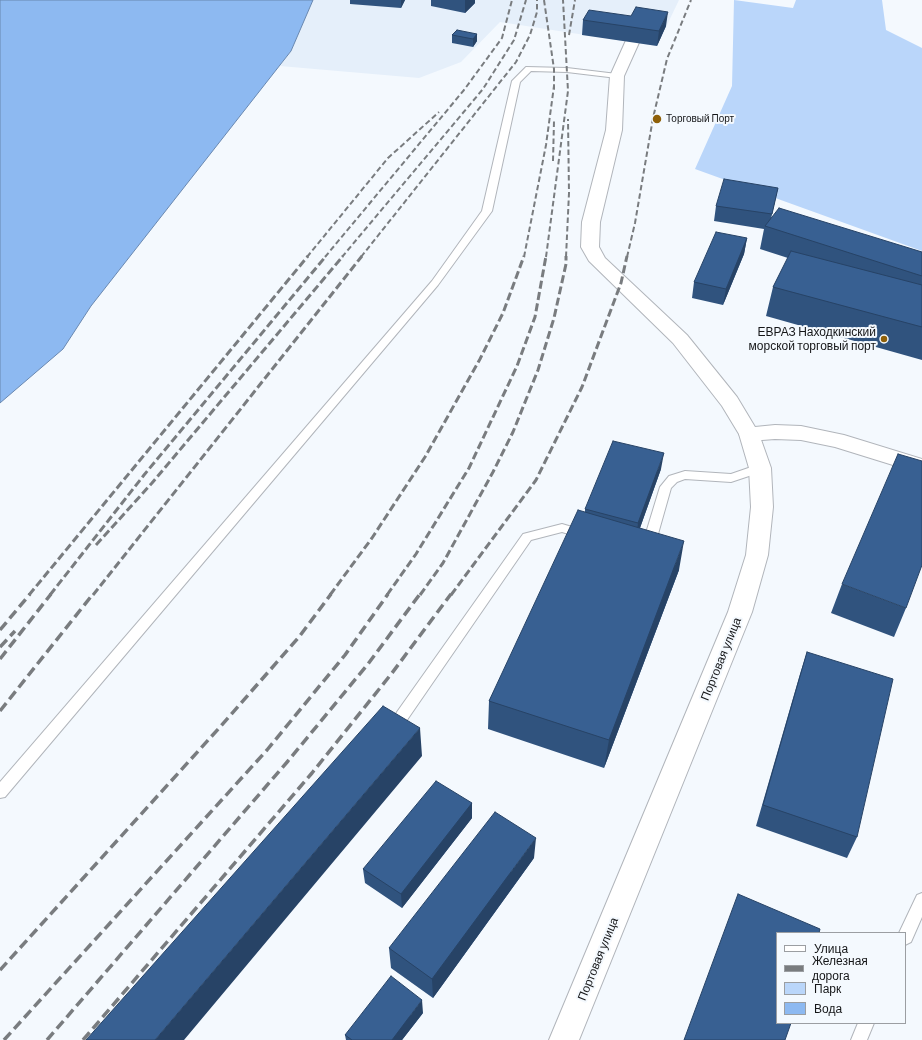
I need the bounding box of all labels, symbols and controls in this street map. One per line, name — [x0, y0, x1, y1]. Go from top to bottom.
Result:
marker: Торговый Порт — [651, 113, 663, 125]
place label: Торговый Порт — [666, 113, 734, 125]
place label: ЕВРАЗ Находкинский морской торговый порт — [749, 325, 876, 353]
marker: ЕВРАЗ Находкинский морской торговый порт — [879, 334, 889, 344]
street label: Портовая улица — [698, 615, 744, 703]
street label: Портовая улица — [575, 915, 621, 1003]
legend — [776, 932, 906, 1024]
text: Улица — [814, 941, 848, 955]
text: Железная дорога — [812, 953, 868, 982]
text: Парк — [814, 981, 841, 995]
text: Вода — [814, 1001, 842, 1015]

